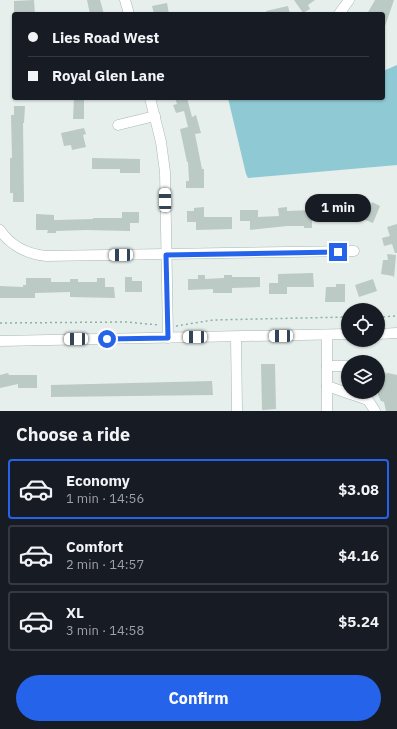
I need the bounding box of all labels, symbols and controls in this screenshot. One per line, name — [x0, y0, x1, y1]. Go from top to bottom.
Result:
text: Lies Road West — [52, 28, 159, 47]
text: Royal Glen Lane — [52, 66, 165, 85]
car — [159, 188, 171, 212]
callout: 1 min — [305, 194, 371, 222]
text: 1 min — [321, 199, 355, 216]
route end — [329, 243, 347, 261]
car — [109, 249, 133, 261]
map controls — [341, 303, 385, 399]
button: locate — [341, 303, 385, 347]
route start — [98, 330, 116, 348]
car — [269, 330, 293, 342]
car — [183, 331, 207, 343]
car — [64, 333, 88, 345]
button: layers — [341, 355, 385, 399]
text: Choose a ride — [16, 423, 130, 446]
icon: car — [18, 471, 54, 507]
text: Economy — [66, 471, 130, 490]
text: $3.08 — [338, 480, 379, 499]
text: 1 min · 14:56 — [66, 490, 144, 507]
icon: car — [18, 537, 54, 573]
text: Comfort — [66, 537, 123, 556]
text: $4.16 — [338, 546, 379, 565]
text: 2 min · 14:57 — [66, 556, 144, 573]
icon: car — [18, 603, 54, 639]
text: XL — [66, 603, 84, 622]
text: $5.24 — [338, 612, 379, 631]
text: 3 min · 14:58 — [66, 622, 144, 639]
button: Confirm — [16, 675, 381, 721]

